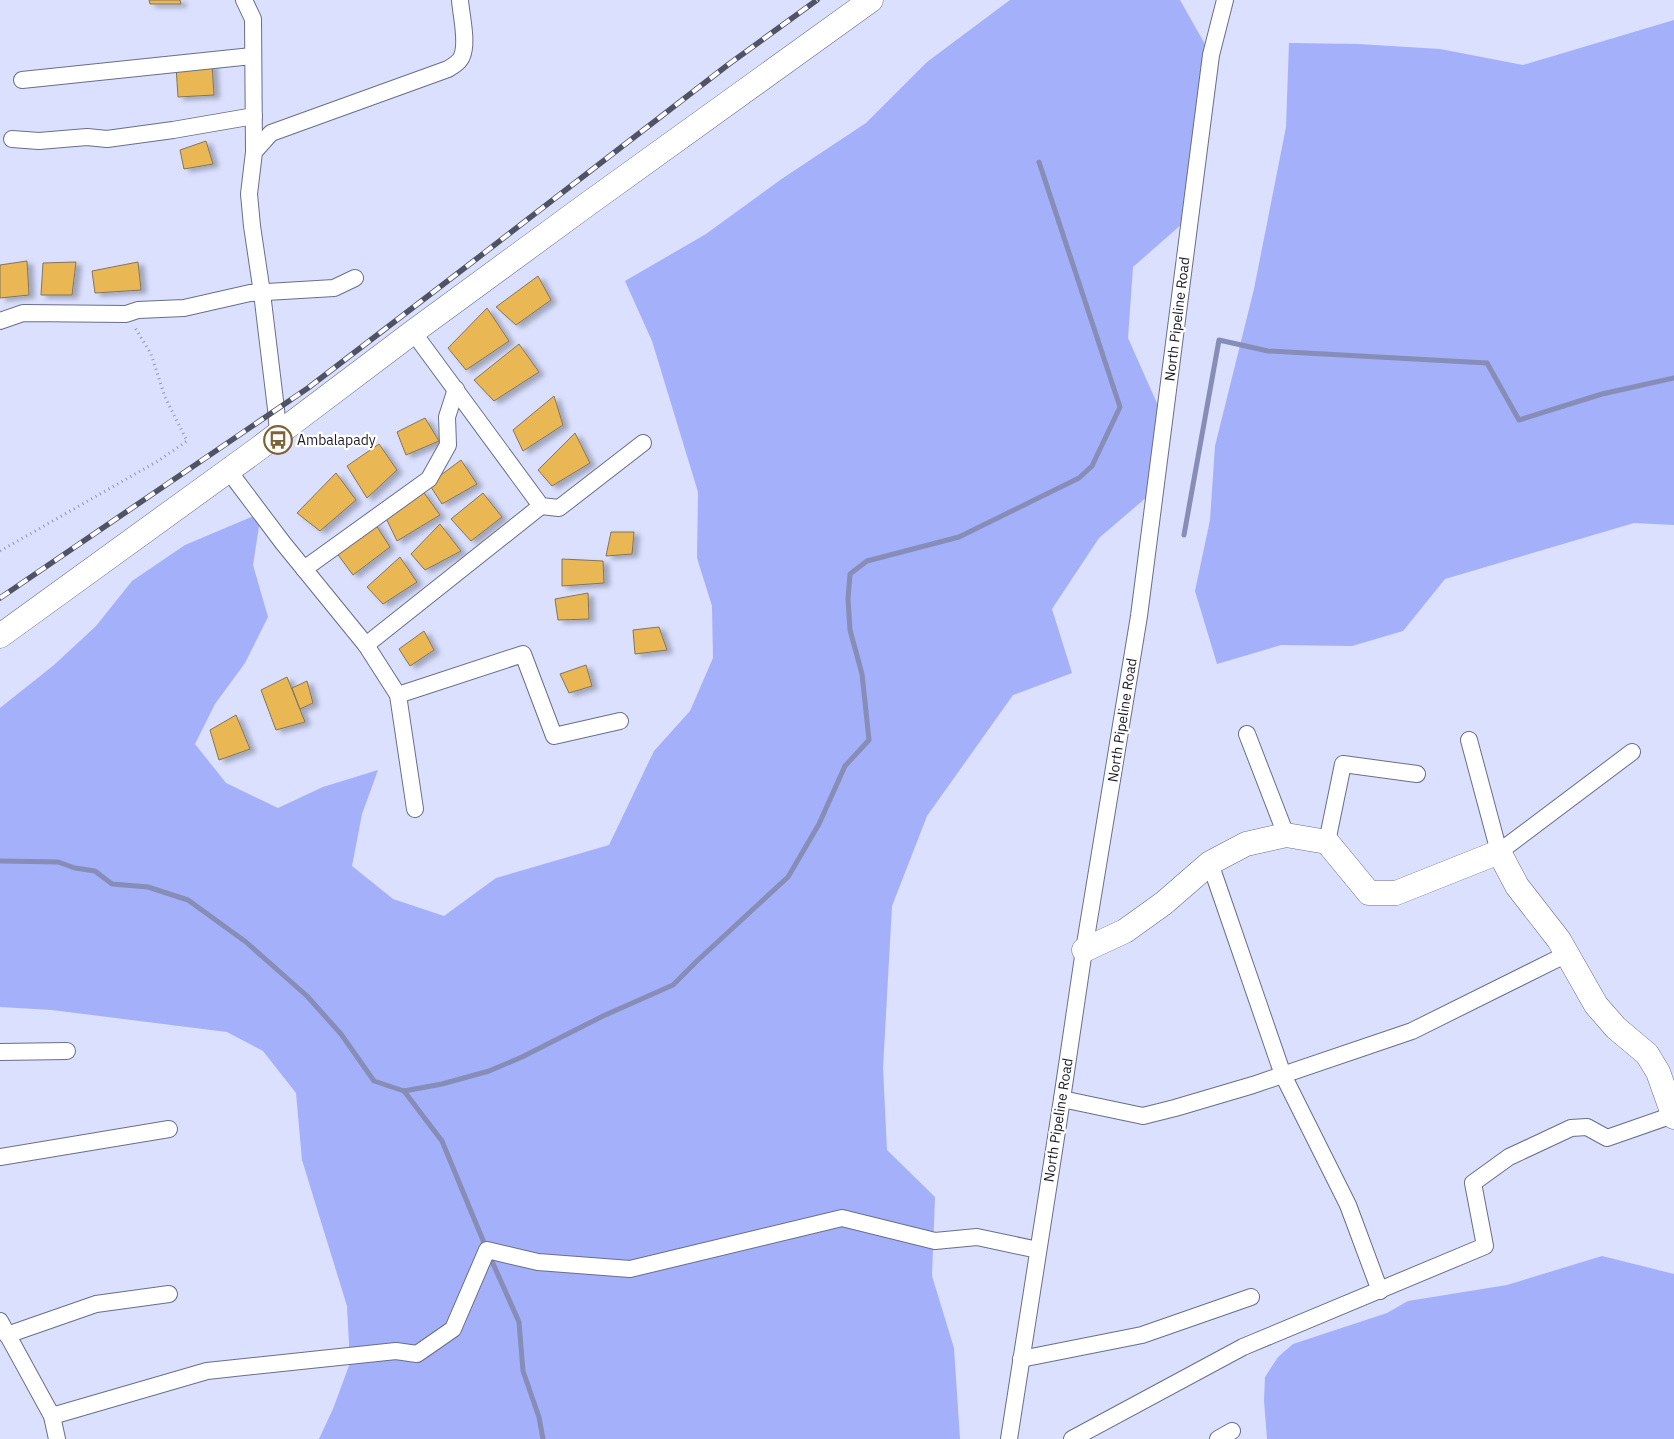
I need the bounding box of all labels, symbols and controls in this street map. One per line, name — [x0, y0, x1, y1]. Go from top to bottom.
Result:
street label: North Pipeline Road — [1160, 256, 1194, 382]
bus stop icon: Ambalapady — [263, 425, 293, 455]
place label: Ambalapady — [297, 431, 376, 449]
street label: North Pipeline Road — [1103, 657, 1141, 783]
street label: North Pipeline Road — [1039, 1057, 1077, 1183]

